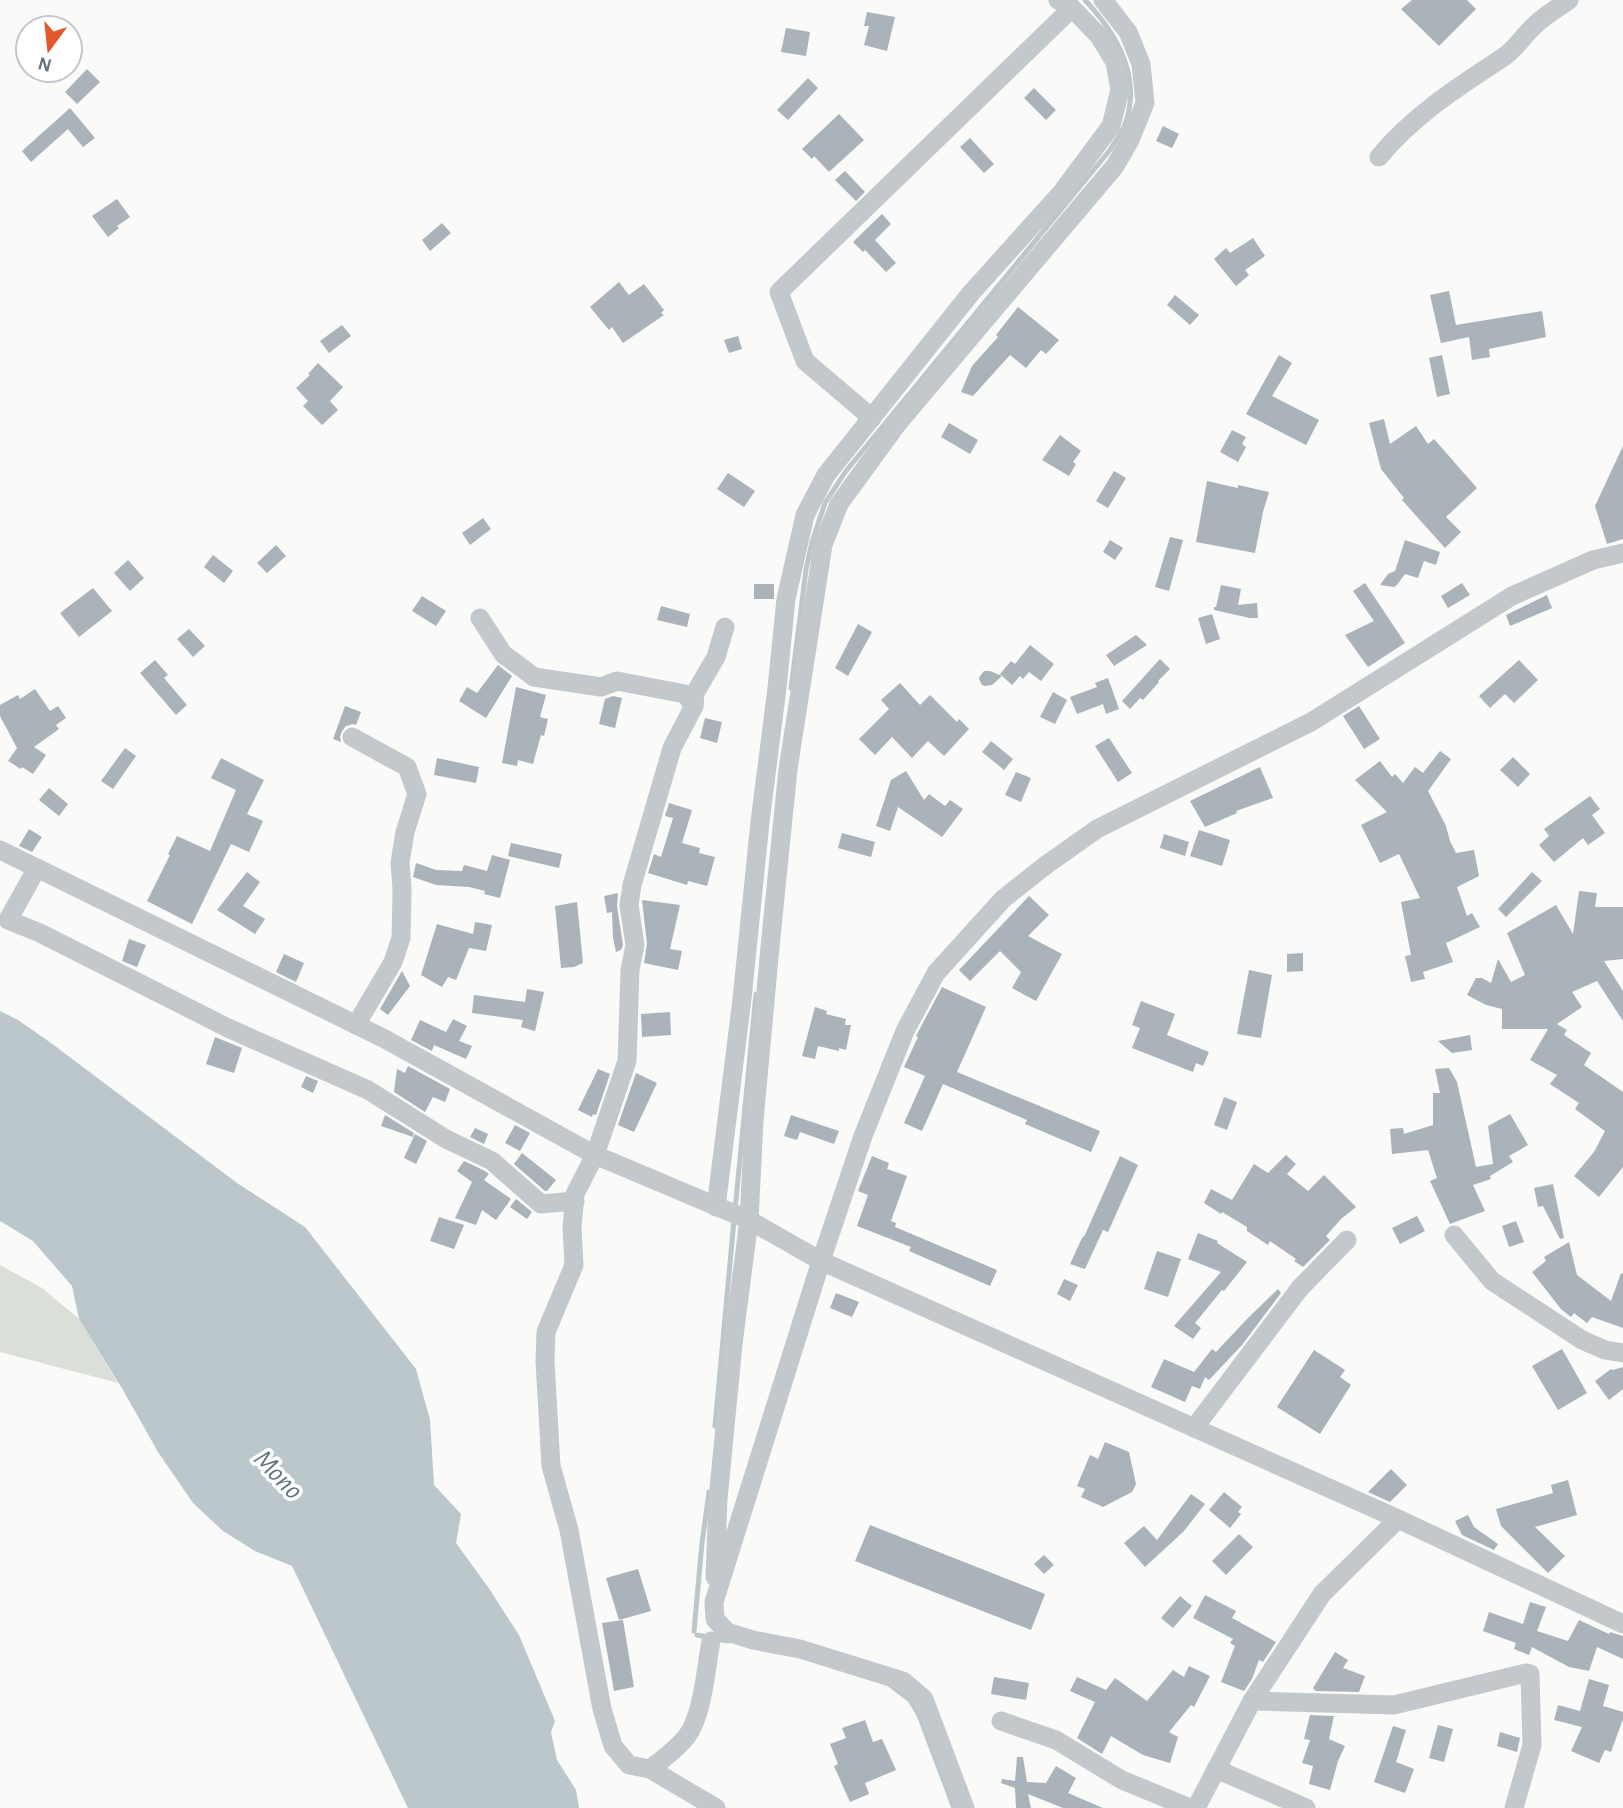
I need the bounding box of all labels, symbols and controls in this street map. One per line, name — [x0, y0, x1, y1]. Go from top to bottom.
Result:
north arrow — [14, 14, 84, 84]
text: N — [36, 53, 54, 75]
water label: Mono — [248, 1445, 308, 1505]

